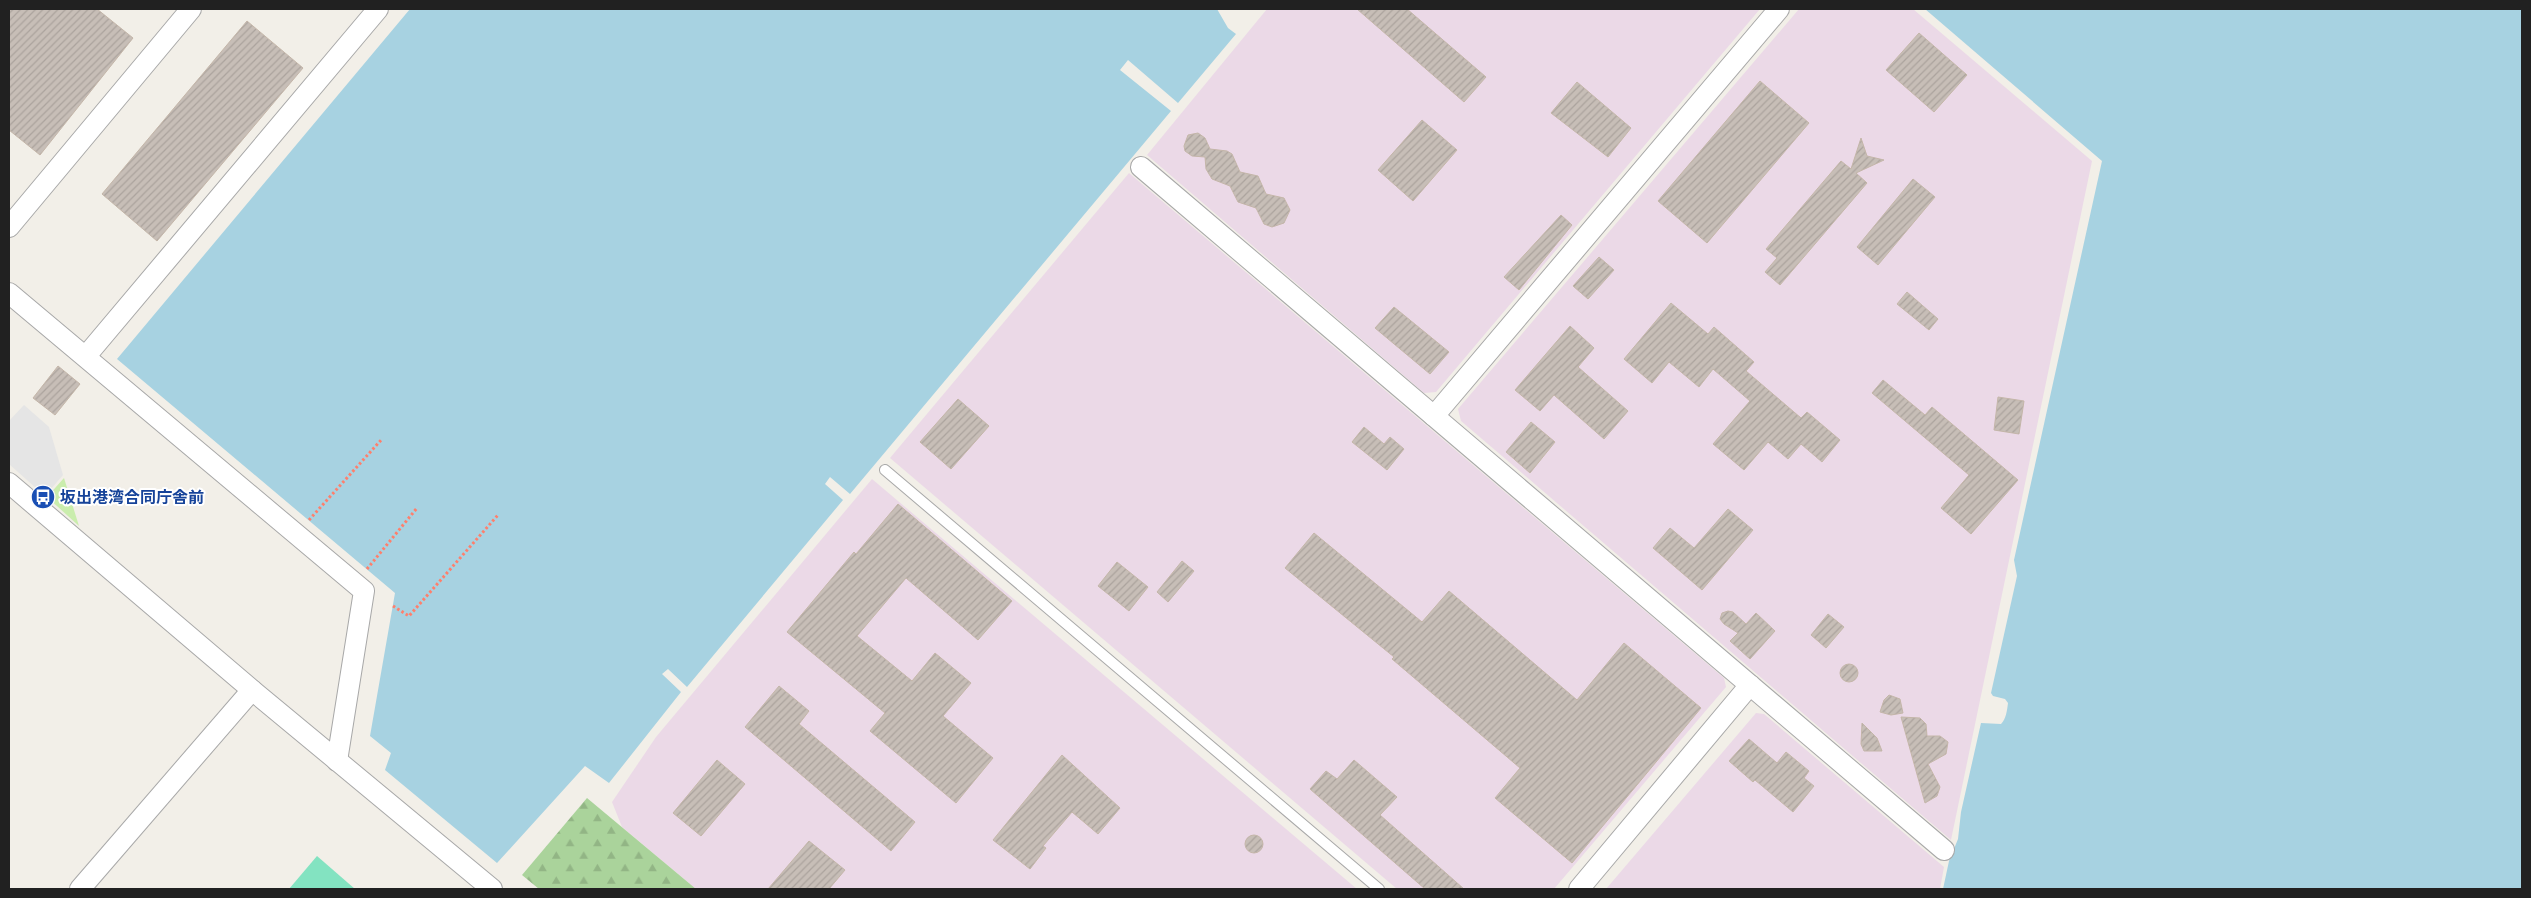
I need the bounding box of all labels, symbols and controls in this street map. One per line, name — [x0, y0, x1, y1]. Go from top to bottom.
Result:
bus stop icon: 坂出港湾合同庁舎前 — [30, 484, 56, 510]
place label: 坂出港湾合同庁舎前 — [60, 488, 204, 507]

